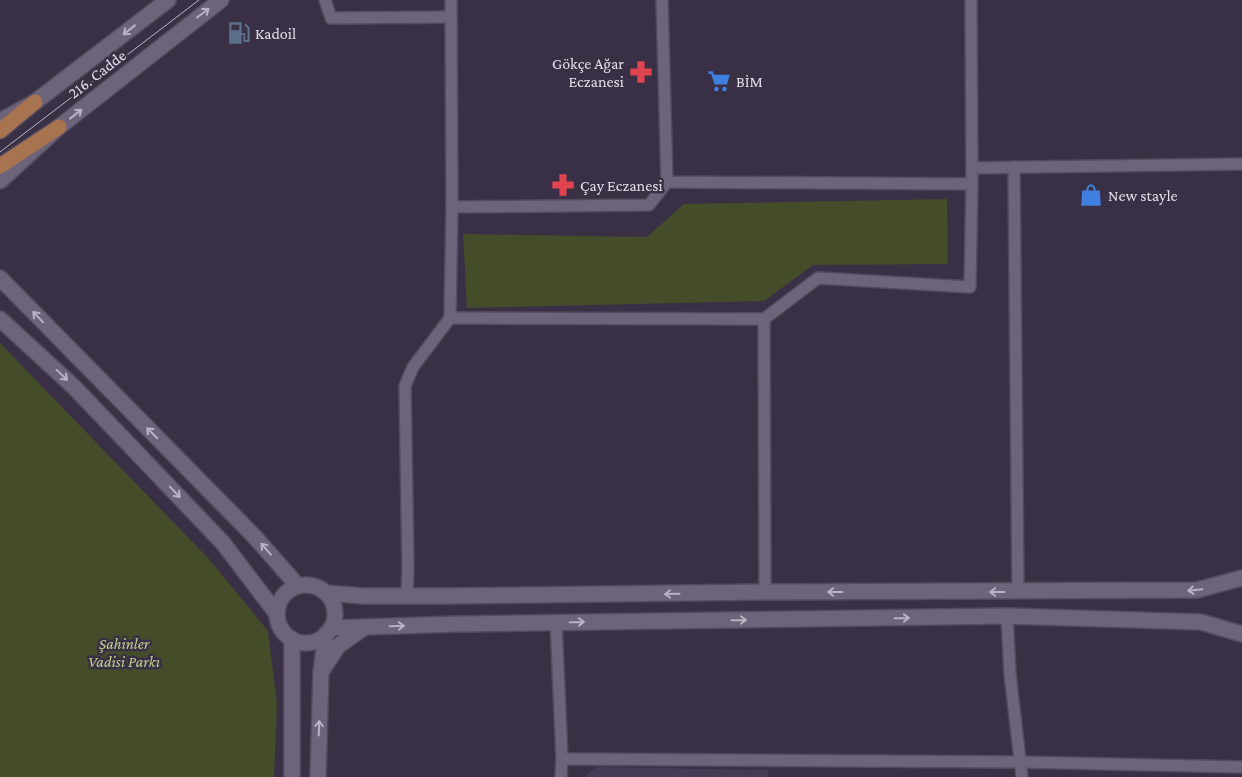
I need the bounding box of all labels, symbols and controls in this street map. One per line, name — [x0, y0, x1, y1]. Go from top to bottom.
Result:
one-way arrow — [197, 8, 210, 19]
fuel station icon: Kadoil — [226, 20, 252, 46]
one-way arrow — [123, 24, 136, 35]
place label: Kadoil — [255, 25, 296, 42]
street label: 216. Cadde — [65, 46, 129, 102]
place label: Gökçe Ağar Eczanesi — [552, 55, 624, 90]
pharmacy icon: Gökçe Ağar Eczanesi — [628, 59, 654, 85]
supermarket icon: BİM — [706, 68, 732, 94]
place label: BİM — [736, 73, 763, 90]
one-way arrow — [69, 108, 82, 119]
pharmacy icon: Çay Eczanesi — [550, 172, 576, 198]
place label: Çay Eczanesi — [580, 177, 663, 195]
shop icon: New stayle — [1078, 182, 1104, 208]
place label: New stayle — [1108, 187, 1178, 205]
one-way arrow — [32, 311, 44, 324]
one-way arrow — [55, 370, 68, 381]
one-way arrow — [146, 427, 158, 439]
one-way arrow — [169, 486, 181, 499]
one-way arrow — [260, 543, 271, 556]
one-way arrow — [1187, 585, 1203, 595]
one-way arrow — [827, 587, 844, 597]
one-way arrow — [990, 587, 1006, 597]
one-way arrow — [665, 589, 681, 599]
one-way arrow — [893, 613, 909, 622]
one-way arrow — [730, 615, 747, 625]
one-way arrow — [568, 617, 584, 627]
one-way arrow — [389, 621, 405, 630]
park label: Şahinler Vadisi Parkı — [88, 635, 160, 670]
one-way arrow — [315, 721, 324, 737]

